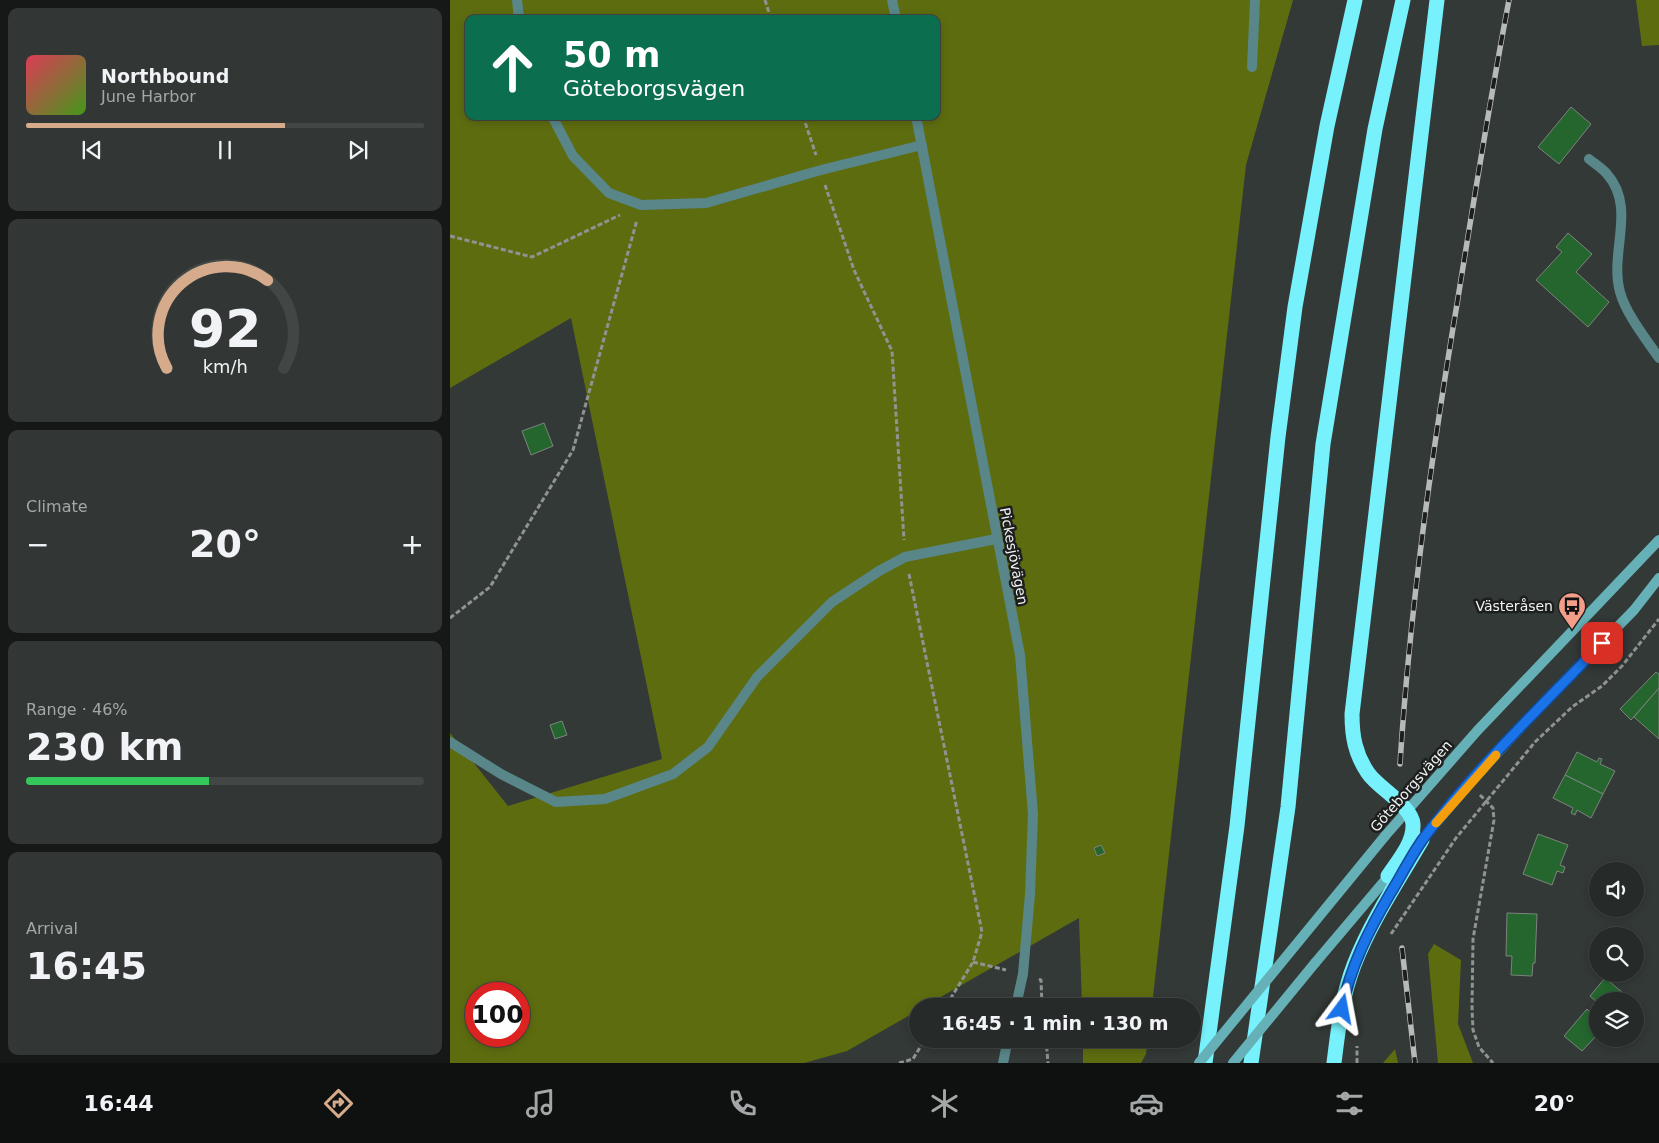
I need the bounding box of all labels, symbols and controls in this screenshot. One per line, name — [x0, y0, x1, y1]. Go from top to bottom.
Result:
icon: ahead — [480, 35, 545, 100]
text: 50 m — [563, 35, 660, 75]
text: Northbound — [101, 65, 229, 87]
text: Göteborgsvägen — [563, 76, 745, 101]
text: June Harbor — [101, 87, 196, 106]
icon: previous — [78, 136, 106, 164]
icon: pause — [211, 136, 239, 164]
icon: next — [344, 136, 372, 164]
text: 92 — [189, 299, 261, 359]
text: km/h — [202, 356, 248, 377]
text: Climate — [26, 497, 88, 516]
street label: Pickesjövägen — [997, 506, 1031, 606]
text: 20° — [189, 522, 261, 566]
text: − — [26, 528, 49, 561]
text: + — [401, 528, 424, 561]
bus stop icon: Västeråsen — [1557, 591, 1587, 630]
place label: Västeråsen — [1475, 598, 1553, 614]
pin — [1581, 622, 1623, 664]
icon: arrive — [1588, 629, 1616, 657]
text: Range · 46% — [26, 700, 128, 719]
text: 230 km — [26, 725, 183, 769]
street label: Göteborgsvägen — [1367, 737, 1455, 835]
map controls — [1589, 862, 1644, 1047]
button: sound — [1589, 862, 1644, 917]
text: Arrival — [26, 919, 78, 938]
button: search — [1589, 927, 1644, 982]
text: 16:45 — [26, 944, 147, 988]
speed limit sign: 100 — [465, 982, 530, 1047]
position arrow — [1315, 982, 1367, 1034]
button: layers — [1589, 992, 1644, 1047]
text: 16:45 · 1 min · 130 m — [941, 1012, 1169, 1034]
icon: directions — [321, 1086, 356, 1121]
icon: music — [523, 1086, 558, 1121]
icon: phone — [725, 1086, 760, 1121]
icon: climate — [927, 1086, 962, 1121]
icon: car — [1129, 1086, 1164, 1121]
icon: filters — [1332, 1086, 1367, 1121]
text: 16:44 — [84, 1091, 154, 1116]
text: 20° — [1534, 1091, 1575, 1116]

